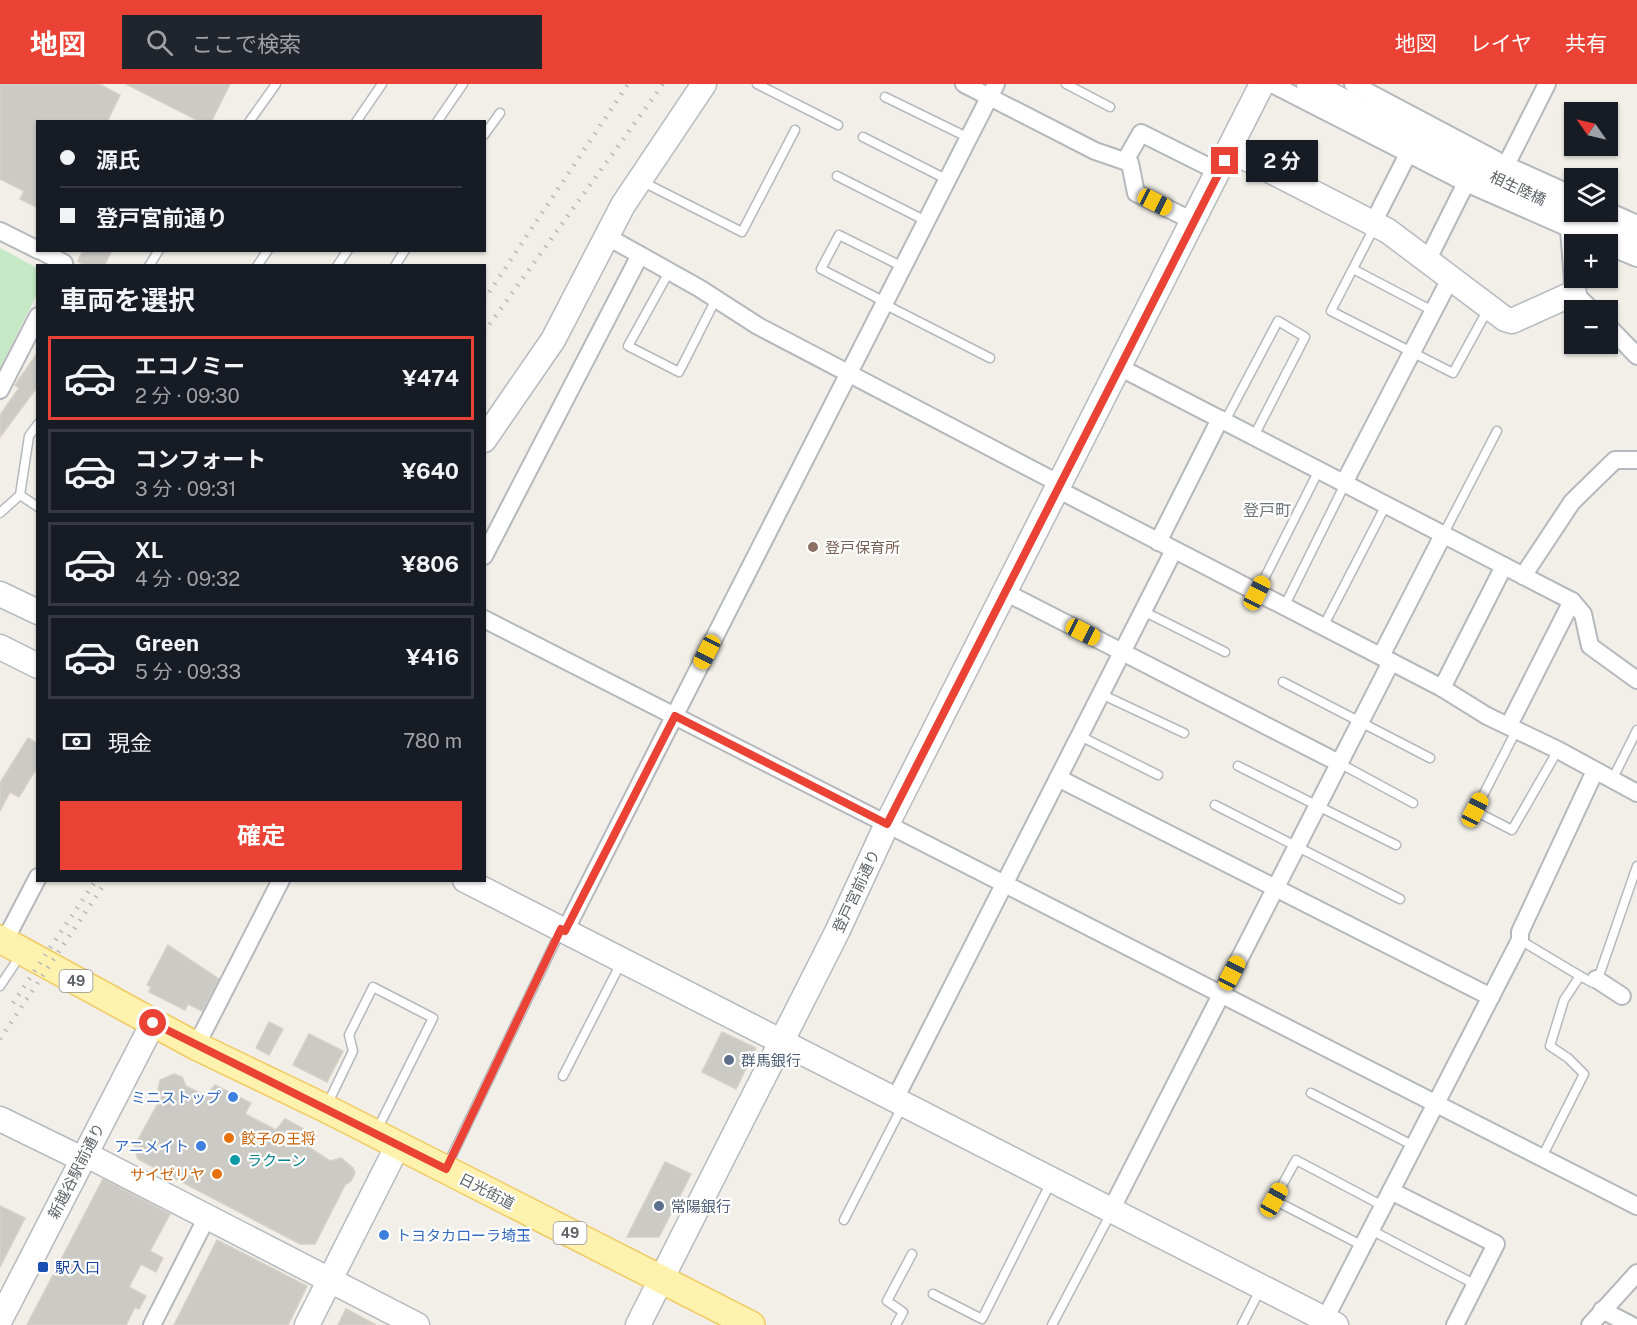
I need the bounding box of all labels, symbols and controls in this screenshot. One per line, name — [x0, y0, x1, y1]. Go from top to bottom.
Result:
search box — [122, 15, 542, 69]
icon: search — [143, 26, 176, 59]
text: 地図 — [30, 27, 86, 60]
text: ここで検索 — [191, 31, 301, 57]
text: 地図 — [1395, 31, 1437, 56]
text: レイヤ — [1470, 31, 1532, 56]
text: 共有 — [1565, 31, 1607, 56]
north arrow — [1564, 102, 1618, 156]
map controls — [1564, 102, 1618, 354]
callout: 2 分 — [1246, 140, 1318, 182]
text: 源氏 — [96, 147, 140, 173]
route end — [1211, 147, 1238, 174]
text: 2 分 — [1263, 149, 1301, 173]
street label: 相生陸橋 — [1487, 168, 1549, 208]
button: layers — [1564, 168, 1618, 222]
car — [1135, 186, 1175, 218]
text: 登戸宮前通り — [96, 205, 228, 231]
button: + — [1564, 234, 1618, 288]
text: 車両を選択 — [60, 284, 195, 316]
button: − — [1564, 300, 1618, 354]
icon: car — [63, 351, 117, 405]
text: エコノミー — [135, 353, 245, 379]
text: ¥474 — [402, 365, 459, 391]
text: 2 分 · 09:30 — [135, 384, 240, 408]
icon: car — [63, 444, 117, 498]
text: コンフォート — [135, 446, 266, 472]
text: ¥640 — [401, 458, 459, 484]
text: 3 分 · 09:31 — [135, 477, 237, 501]
district label: 登戸町 — [1243, 501, 1291, 520]
icon: car — [63, 537, 117, 591]
text: XL — [135, 537, 163, 563]
place label: 登戸保育所 — [825, 539, 900, 556]
marker: 登戸保育所 — [806, 540, 820, 554]
text: ¥806 — [401, 551, 459, 577]
text: 4 分 · 09:32 — [135, 567, 240, 591]
car — [1241, 573, 1273, 613]
car — [1063, 616, 1103, 648]
icon: car — [63, 630, 117, 684]
text: Green — [135, 630, 199, 656]
car — [691, 632, 723, 672]
text: ¥416 — [406, 644, 459, 670]
text: 5 分 · 09:33 — [135, 660, 241, 684]
icon: cash — [60, 725, 93, 758]
text: 780 m — [403, 729, 462, 753]
text: 現金 — [108, 730, 152, 756]
car — [1459, 790, 1491, 830]
button: 確定 — [60, 801, 462, 870]
street label: 登戸宮前通り — [829, 847, 883, 935]
car — [1216, 953, 1248, 993]
road number: 49 — [60, 970, 92, 992]
route start — [139, 1009, 166, 1036]
place label: 群馬銀行 — [741, 1052, 801, 1069]
marker: 群馬銀行 — [722, 1053, 736, 1067]
place label: ミニストップ — [131, 1089, 221, 1106]
marker: ミニストップ — [226, 1090, 240, 1104]
street label: 新越谷駅前通り — [45, 1120, 107, 1222]
place label: 餃子の王将 — [241, 1130, 316, 1147]
marker: 餃子の王将 — [222, 1131, 236, 1145]
place label: アニメイト — [114, 1138, 189, 1155]
marker: アニメイト — [194, 1139, 208, 1153]
place label: ラクーン — [247, 1152, 306, 1169]
marker: ラクーン — [228, 1153, 242, 1167]
place label: サイゼリヤ — [130, 1166, 205, 1183]
marker: サイゼリヤ — [210, 1167, 224, 1181]
street label: 日光街道 — [456, 1170, 518, 1212]
car — [1257, 1180, 1291, 1220]
place label: 常陽銀行 — [671, 1198, 731, 1215]
marker: 常陽銀行 — [652, 1199, 666, 1213]
road number: 49 — [554, 1222, 586, 1244]
place label: トヨタカローラ埼玉 — [396, 1227, 531, 1244]
marker: トヨタカローラ埼玉 — [377, 1228, 391, 1242]
place label: 駅入口 — [55, 1259, 100, 1276]
marker: 駅入口 — [36, 1260, 50, 1274]

